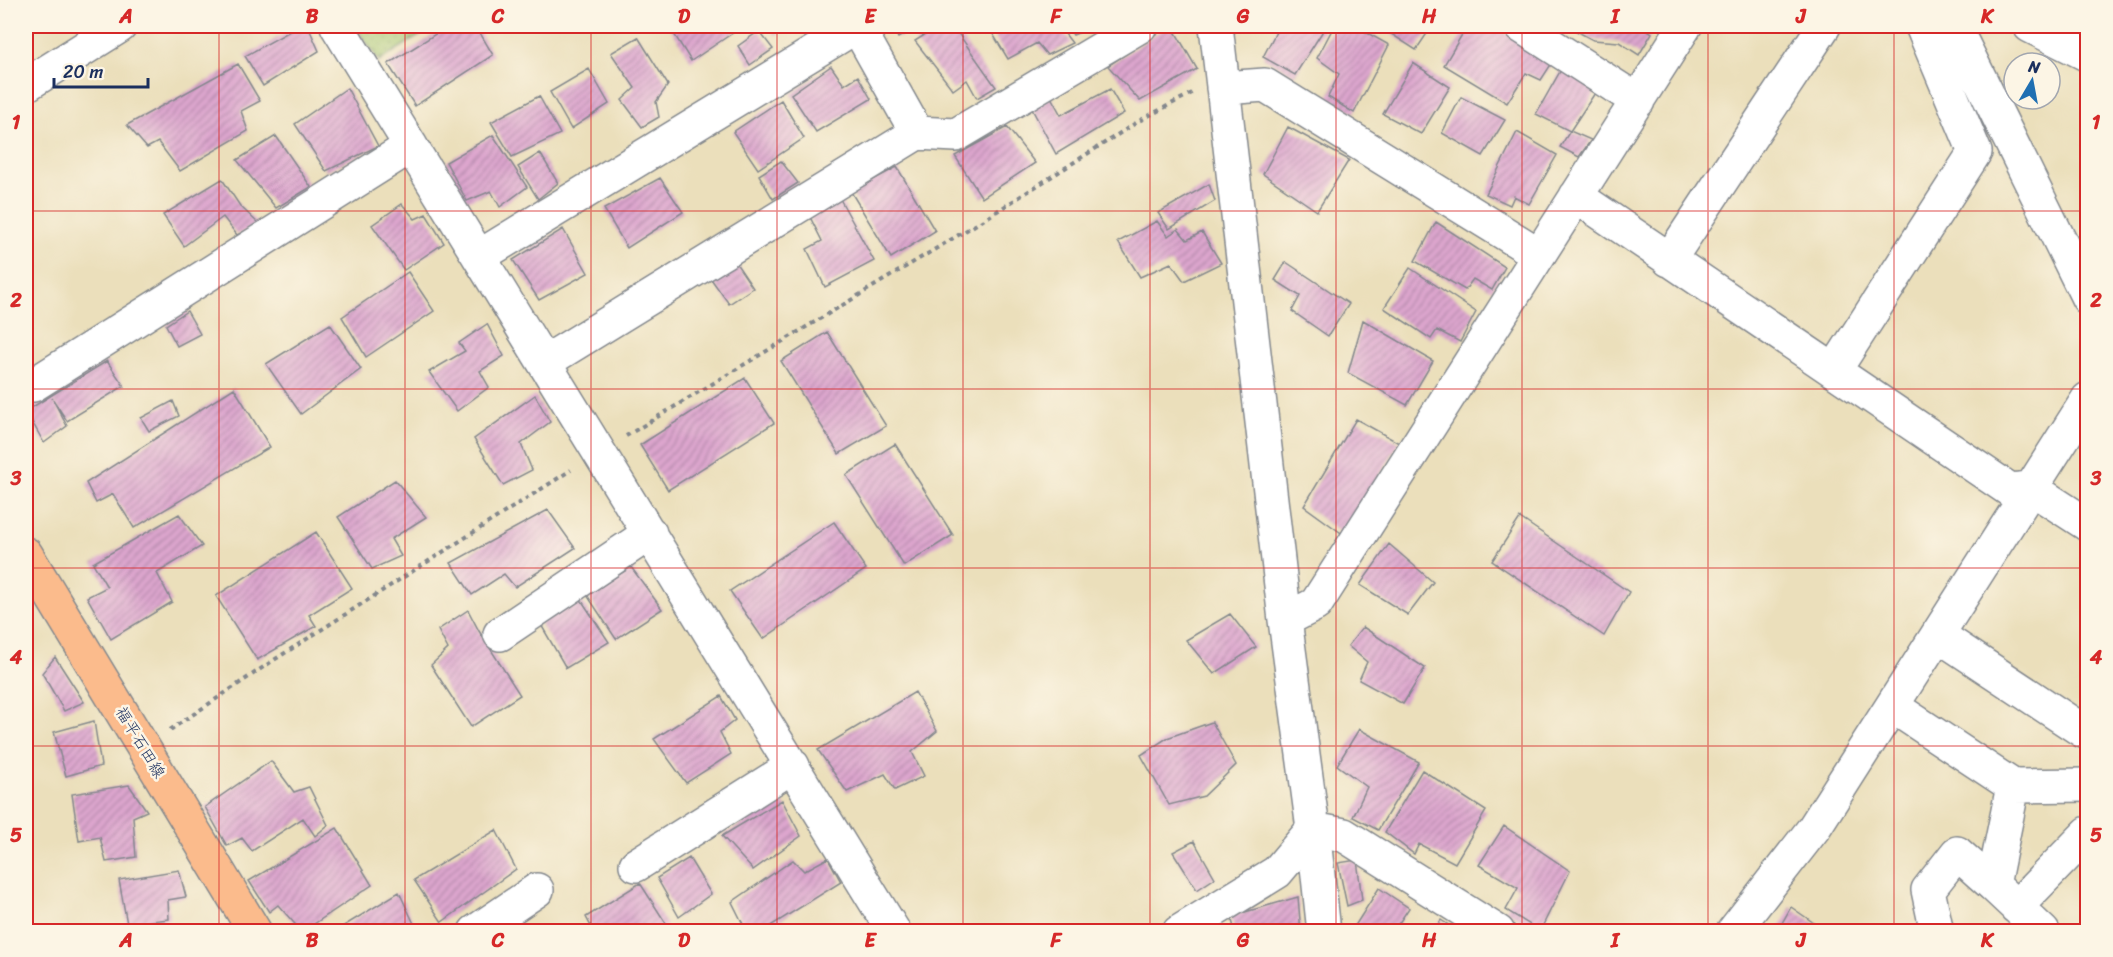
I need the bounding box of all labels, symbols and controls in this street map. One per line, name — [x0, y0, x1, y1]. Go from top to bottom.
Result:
text: A — [118, 0, 133, 34]
text: B — [306, 0, 319, 34]
text: C — [491, 0, 505, 34]
text: D — [678, 0, 691, 34]
text: E — [864, 0, 877, 34]
text: F — [1050, 0, 1063, 34]
text: G — [1236, 0, 1250, 34]
text: H — [1421, 0, 1437, 34]
text: I — [1610, 0, 1621, 34]
text: J — [1795, 0, 1807, 34]
text: K — [1980, 0, 1995, 34]
scale bar — [54, 51, 148, 89]
north arrow — [2002, 51, 2062, 111]
text: N — [2026, 51, 2043, 82]
text: 20 m — [63, 56, 103, 88]
text: 1 — [12, 105, 21, 140]
text: 1 — [2092, 105, 2101, 140]
text: 2 — [9, 283, 22, 318]
text: 2 — [2089, 283, 2102, 318]
text: 3 — [10, 461, 22, 496]
text: 3 — [2090, 461, 2102, 496]
text: 4 — [9, 640, 23, 675]
text: 4 — [2089, 640, 2103, 675]
street label: 福平石田線 — [108, 700, 174, 784]
text: 5 — [10, 818, 22, 853]
text: 5 — [2090, 818, 2102, 853]
text: A — [118, 923, 133, 957]
text: B — [306, 923, 319, 957]
text: C — [491, 923, 505, 957]
text: D — [678, 923, 691, 957]
text: E — [864, 923, 877, 957]
text: F — [1050, 923, 1063, 957]
text: G — [1236, 923, 1250, 957]
text: H — [1421, 923, 1437, 957]
text: I — [1610, 923, 1621, 957]
text: J — [1795, 923, 1807, 957]
text: K — [1980, 923, 1995, 957]

